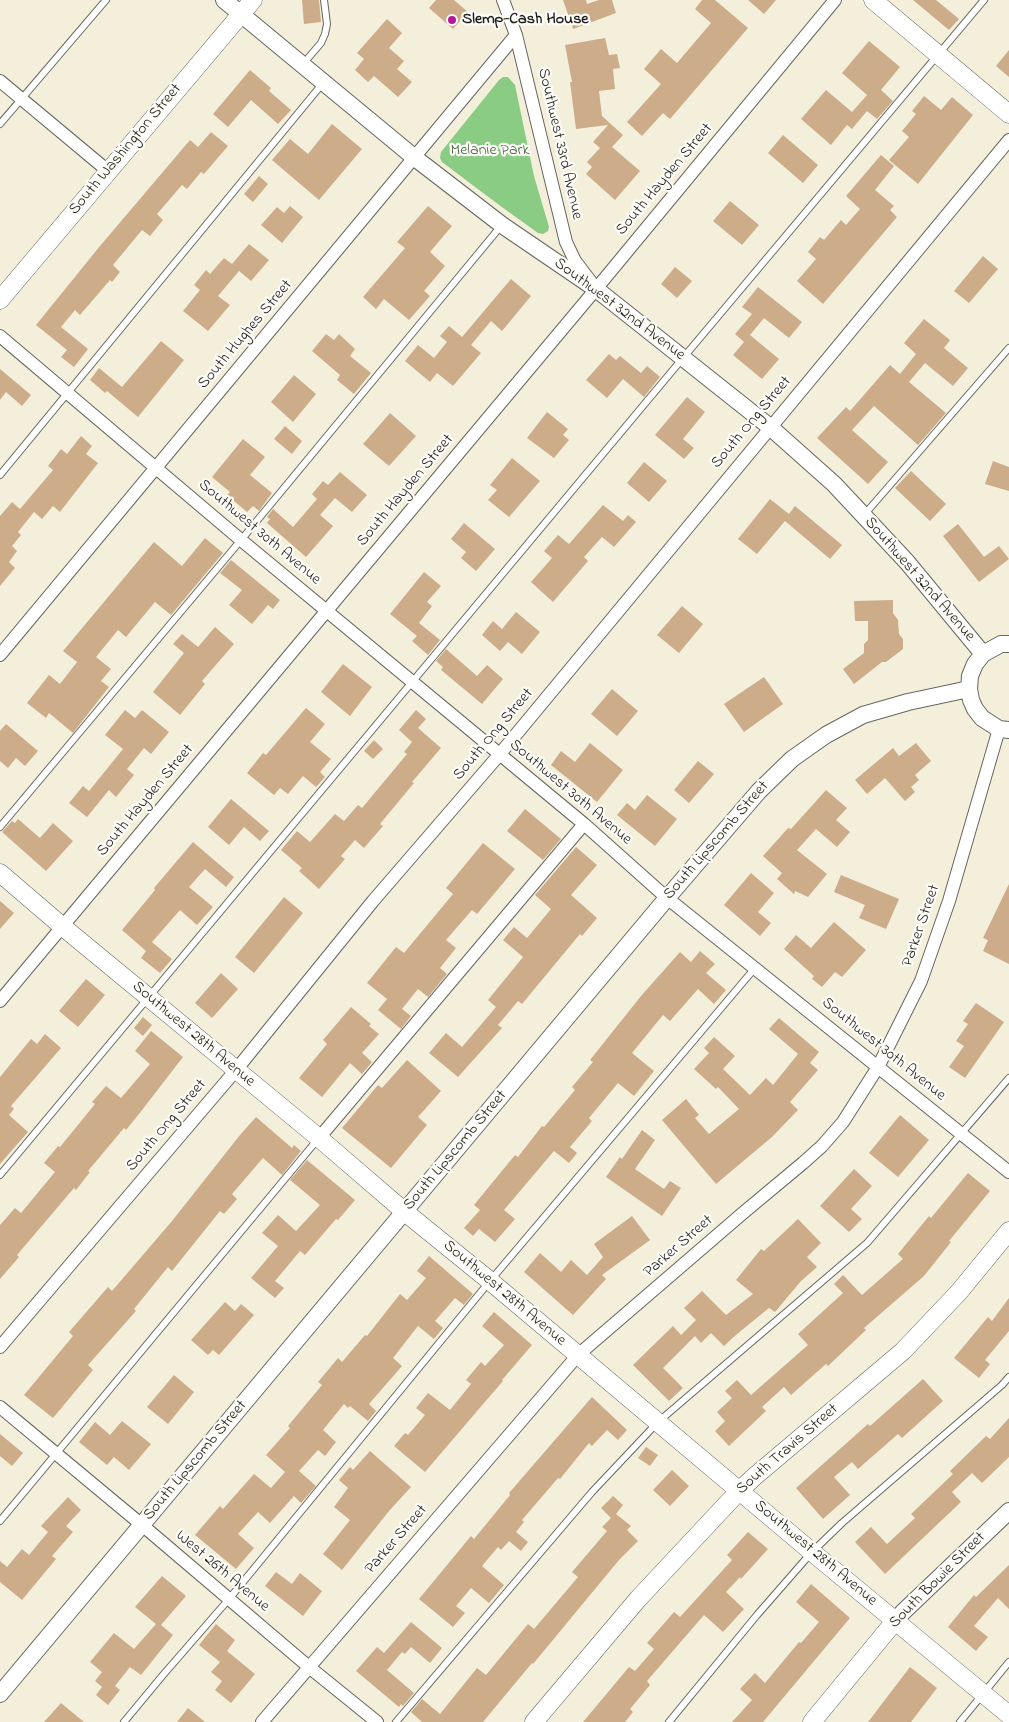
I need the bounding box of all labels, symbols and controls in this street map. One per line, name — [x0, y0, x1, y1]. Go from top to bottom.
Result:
place label: Slemp-Cash House — [462, 10, 588, 30]
marker: Slemp-Cash House — [446, 14, 458, 26]
street label: Southwest 33rd Avenue — [532, 66, 586, 222]
street label: South Washington Street — [66, 81, 186, 219]
street label: South Hayden Street — [613, 120, 717, 240]
park label: Melanie Park — [450, 141, 530, 161]
street label: Southwest 32nd Avenue — [550, 254, 688, 366]
street label: South Hughes Street — [195, 276, 297, 394]
street label: South Ong Street — [708, 373, 796, 473]
street label: South Hayden Street — [354, 431, 458, 551]
street label: Southwest 30th Avenue — [194, 476, 324, 590]
street label: Southwest 32nd Avenue — [860, 514, 978, 646]
street label: South Ong Street — [450, 685, 538, 785]
street label: Southwest 30th Avenue — [505, 736, 635, 850]
street label: South Hayden Street — [94, 741, 198, 861]
street label: South Lipscomb Street — [660, 778, 774, 904]
street label: Parker Street — [899, 883, 945, 969]
street label: Southwest 28th Avenue — [128, 978, 258, 1092]
street label: Southwest 30th Avenue — [817, 994, 949, 1106]
street label: South Ong Street — [123, 1076, 211, 1176]
street label: South Lipscomb Street — [400, 1087, 512, 1215]
street label: Parker Street — [640, 1212, 718, 1282]
street label: Southwest 28th Avenue — [439, 1237, 569, 1351]
street label: South Lipscomb Street — [140, 1397, 252, 1525]
street label: South Travis Street — [733, 1400, 843, 1500]
street label: Southwest 28th Avenue — [750, 1497, 880, 1611]
street label: Parker Street — [362, 1501, 432, 1579]
street label: West 26th Avenue — [171, 1527, 273, 1617]
street label: South Bowie Street — [886, 1529, 990, 1633]

